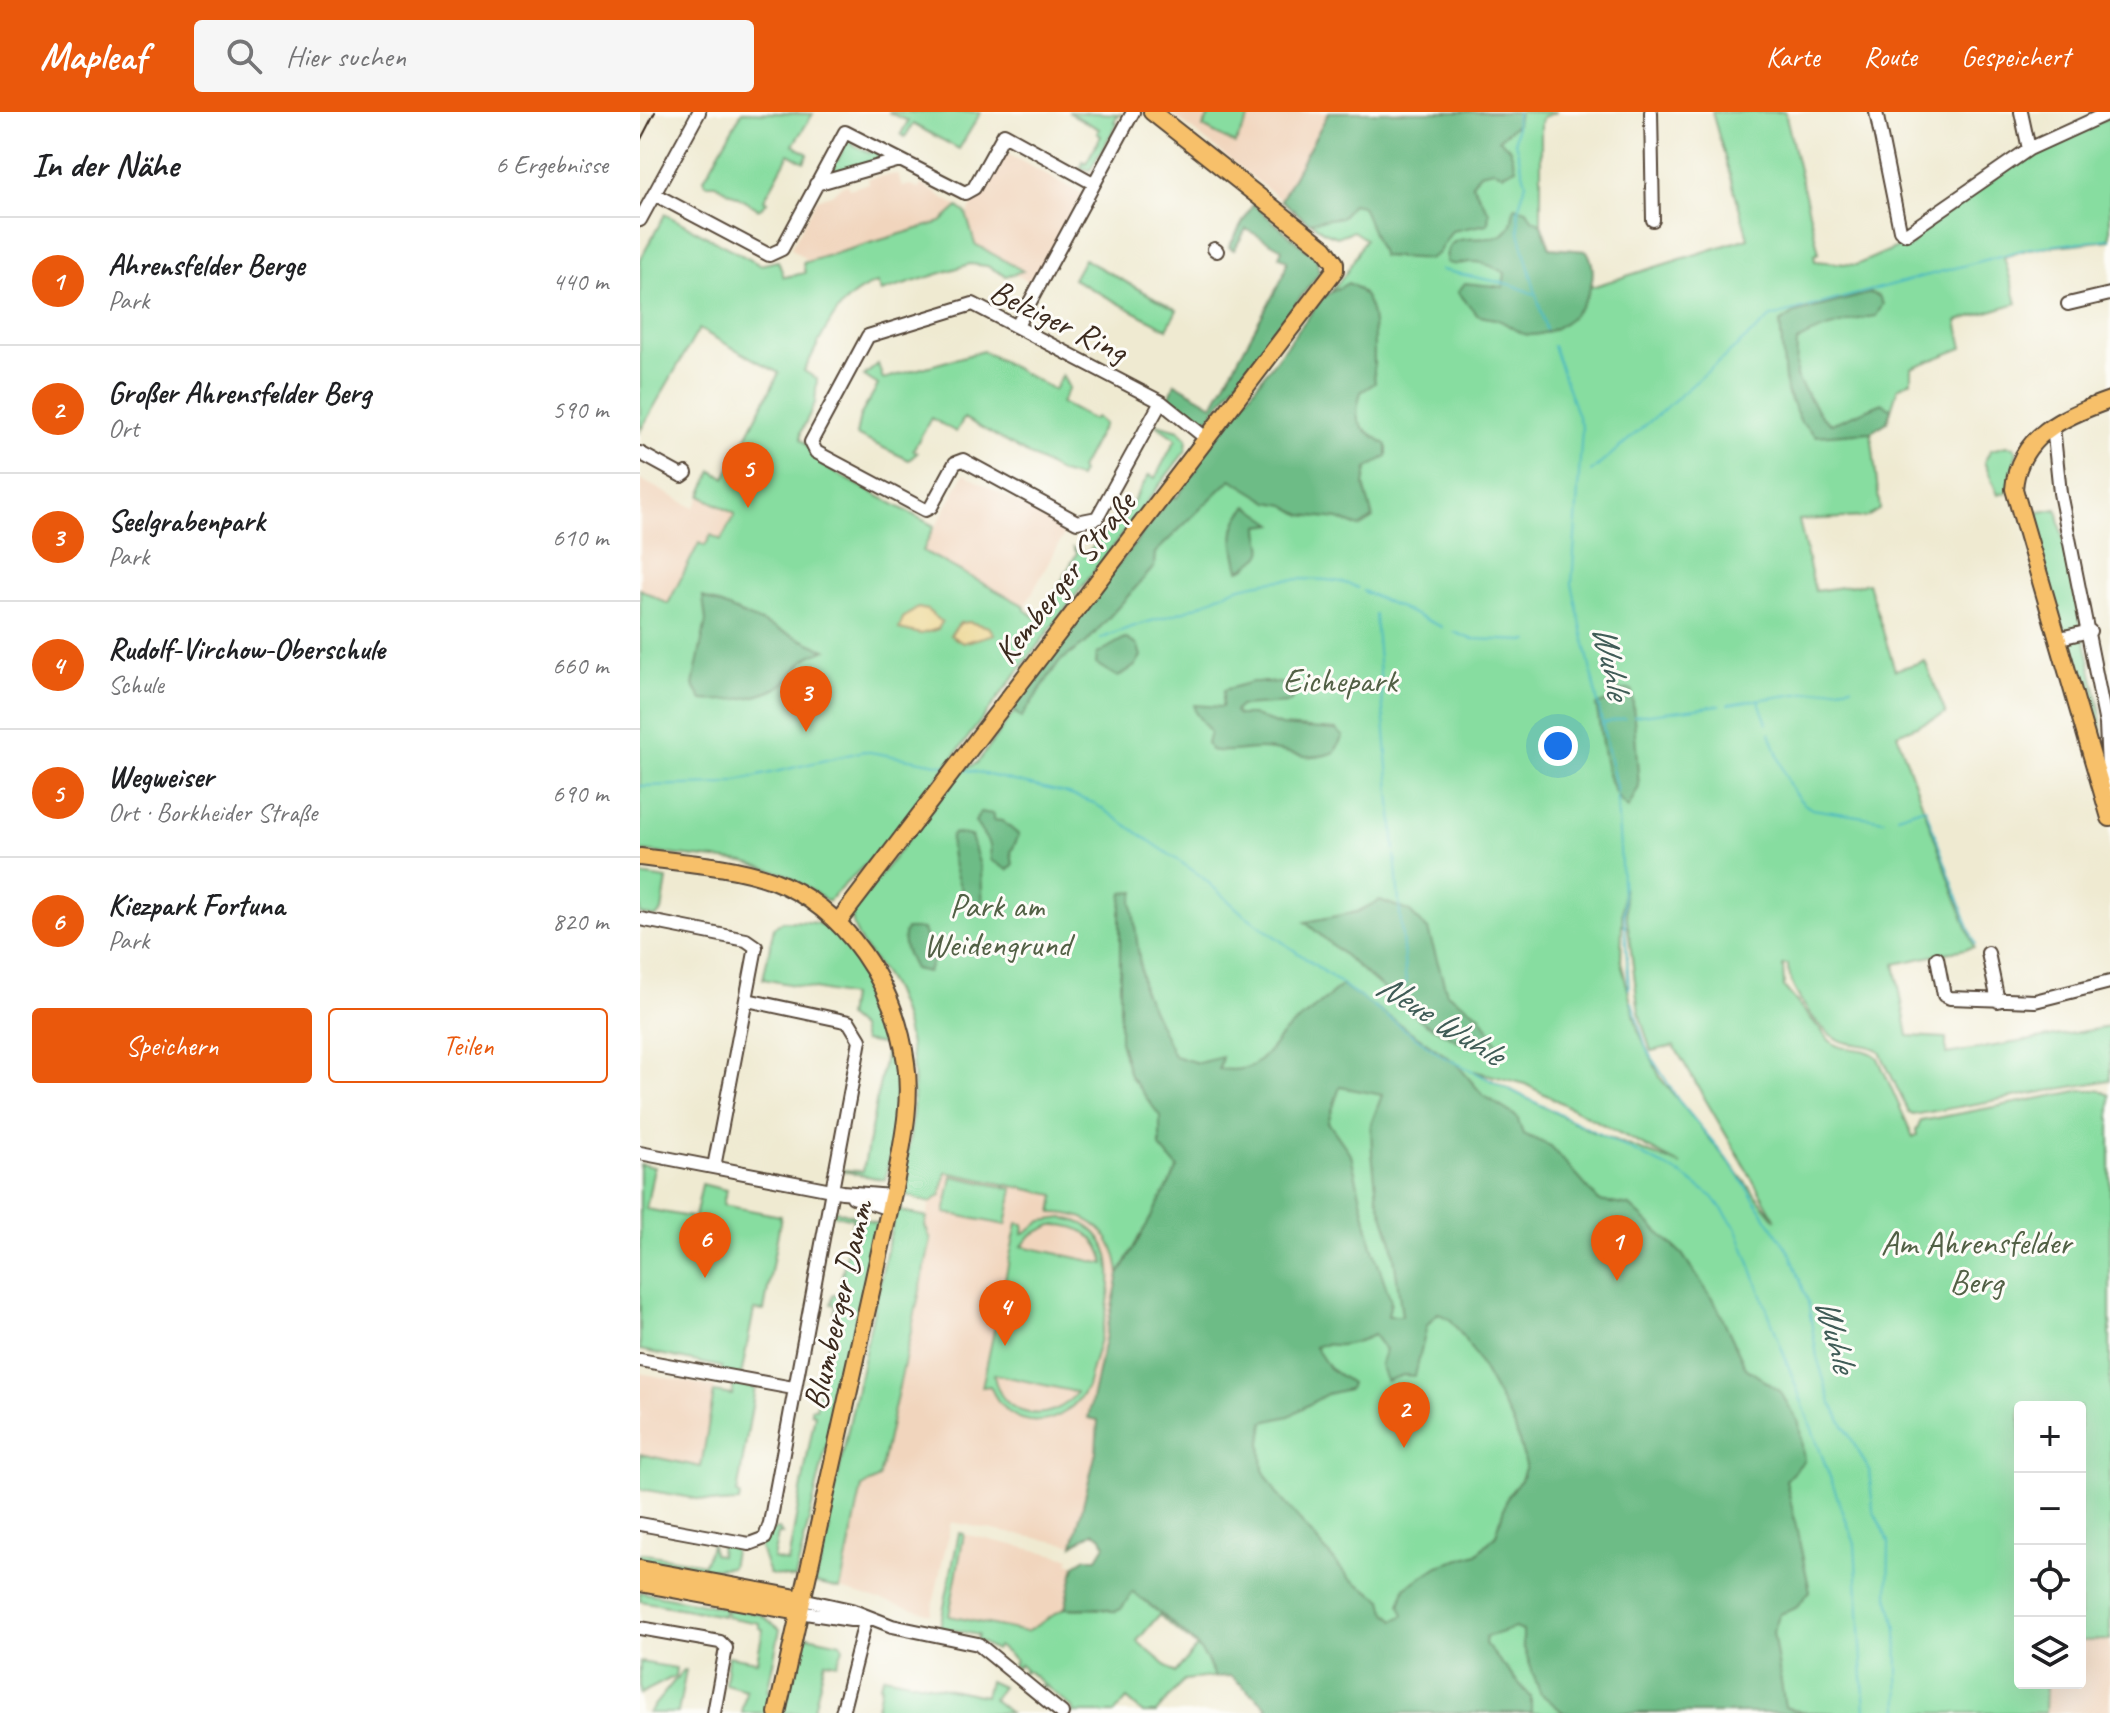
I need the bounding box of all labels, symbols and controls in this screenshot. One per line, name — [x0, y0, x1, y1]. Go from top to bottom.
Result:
search box — [194, 20, 754, 92]
text: Mapleaf — [40, 33, 146, 80]
icon: search — [222, 34, 266, 78]
text: Hier suchen — [286, 37, 406, 75]
text: Karte — [1766, 39, 1820, 74]
text: Route — [1864, 39, 1917, 74]
text: Gespeichert — [1961, 39, 2070, 74]
text: In der Nähe — [32, 143, 178, 186]
text: 6 Ergebnisse — [495, 148, 608, 181]
text: Ahrensfelder Berge — [108, 246, 305, 284]
text: 1 — [52, 265, 64, 298]
text: 440 m — [552, 265, 608, 298]
street label: Belziger Ring — [983, 269, 1136, 373]
text: Park — [108, 284, 149, 317]
text: Großer Ahrensfelder Berg — [108, 374, 371, 412]
text: 2 — [52, 393, 64, 426]
text: 590 m — [552, 393, 608, 426]
text: Ort — [108, 412, 139, 445]
pin: 5 — [722, 442, 774, 508]
street label: Kemberger Straße — [984, 480, 1147, 672]
text: Seelgrabenpark — [108, 502, 265, 540]
text: 3 — [52, 521, 64, 554]
text: 610 m — [552, 521, 608, 554]
text: Park — [108, 540, 149, 573]
water label: Wuhle — [1582, 620, 1643, 707]
text: Rudolf-Virchow-Oberschule — [108, 630, 385, 668]
text: 4 — [52, 649, 64, 682]
text: 660 m — [552, 649, 608, 682]
park label: Eichepark — [1283, 659, 1400, 702]
pin: 3 — [780, 666, 832, 732]
text: Schule — [108, 668, 164, 701]
your location — [1538, 726, 1578, 766]
text: Wegweiser — [108, 758, 214, 796]
text: 5 — [52, 777, 64, 810]
text: 690 m — [552, 777, 608, 810]
text: Ort · Borkheider Straße — [108, 796, 317, 829]
park label: Park am Weidengrund — [923, 884, 1075, 966]
text: Kiezpark Fortuna — [108, 886, 285, 924]
text: 6 — [52, 905, 64, 938]
text: 820 m — [552, 905, 608, 938]
text: Park — [108, 924, 149, 957]
water label: Neue Wuhle — [1368, 962, 1517, 1079]
button: Speichern — [32, 1008, 312, 1083]
button: Teilen — [328, 1008, 608, 1083]
street label: Blumberger Damm — [793, 1194, 883, 1414]
pin: 6 — [679, 1212, 731, 1278]
pin: 1 — [1591, 1215, 1643, 1281]
park label: Am Ahrensfelder Berg — [1881, 1221, 2074, 1303]
pin: 4 — [979, 1280, 1031, 1346]
water label: Wuhle — [1804, 1293, 1869, 1381]
pin: 2 — [1378, 1382, 1430, 1448]
map controls — [2014, 1401, 2086, 1689]
button: + — [2014, 1401, 2086, 1473]
button: − — [2014, 1473, 2086, 1545]
button: locate — [2014, 1545, 2086, 1617]
button: layers — [2014, 1617, 2086, 1689]

